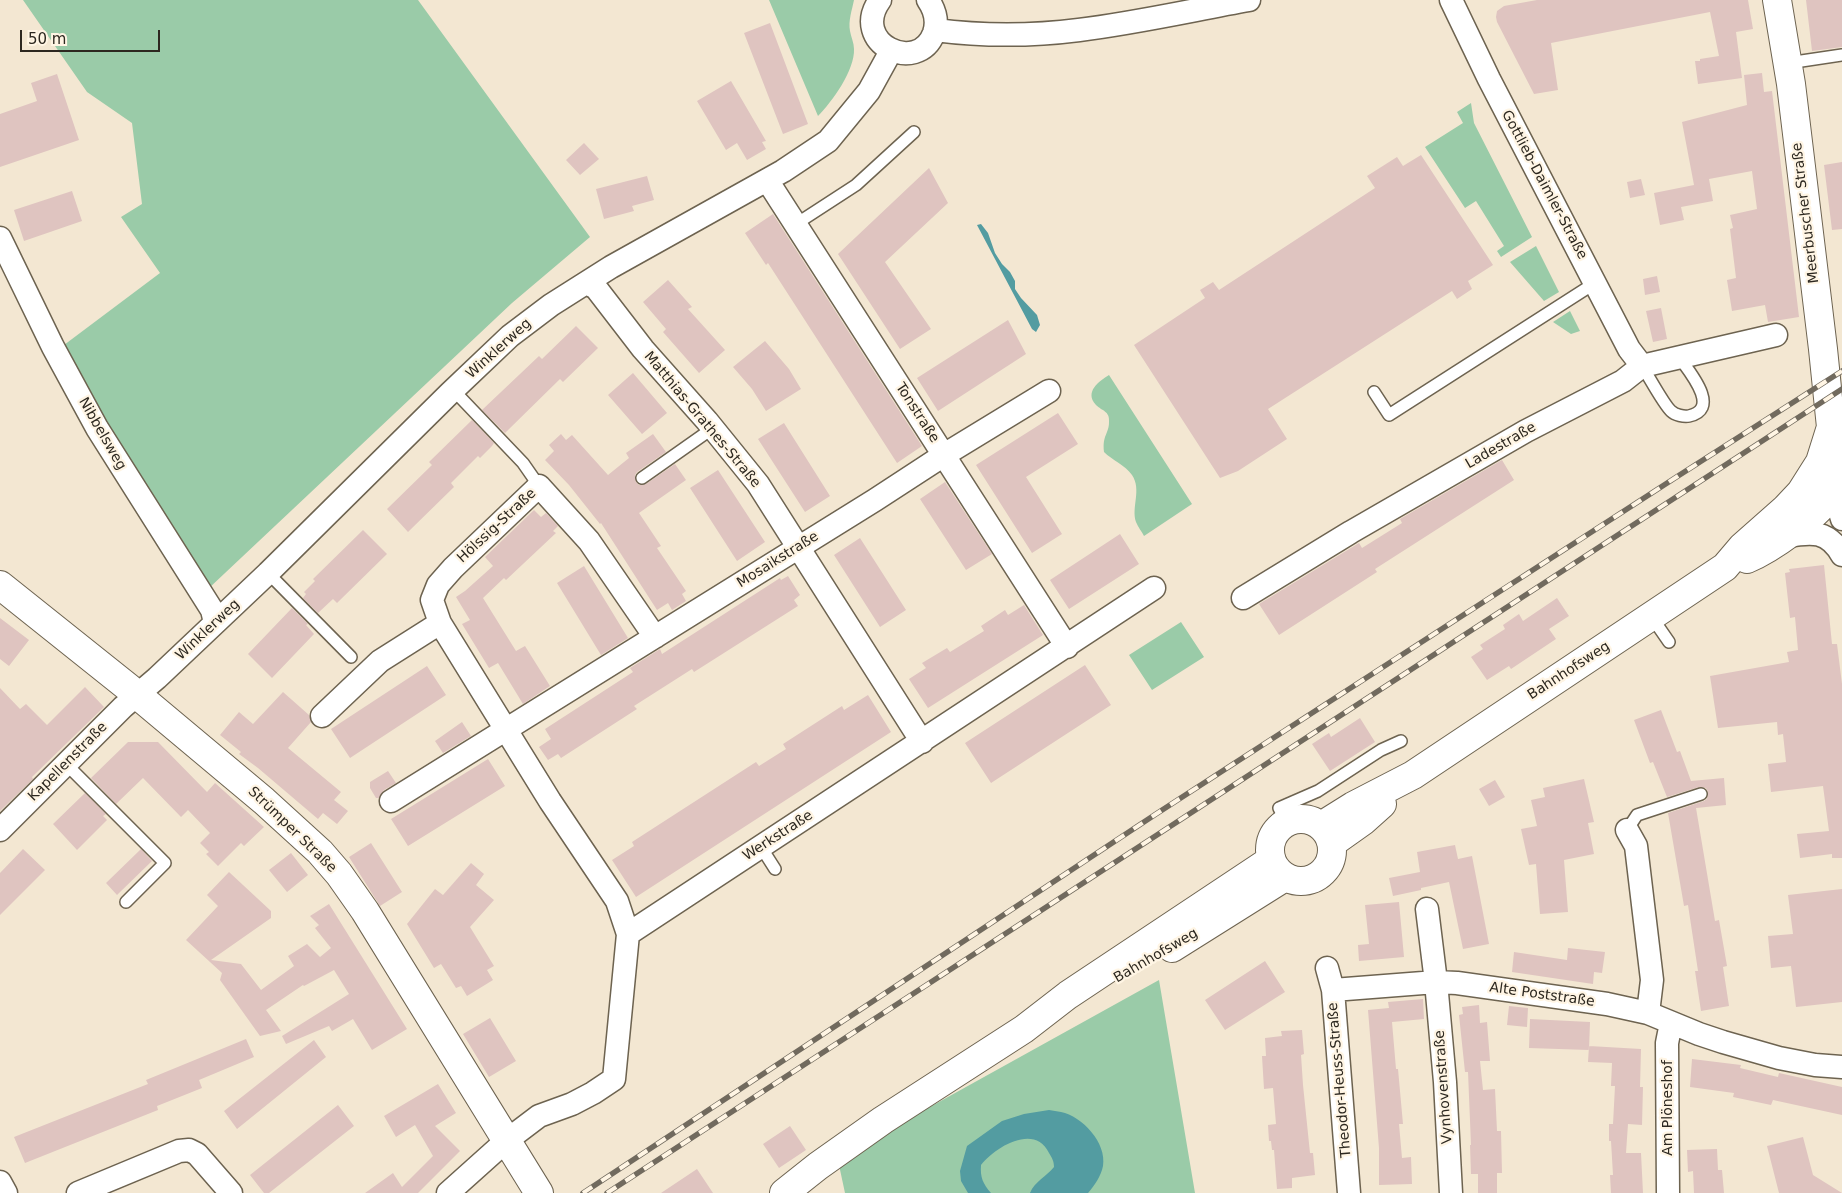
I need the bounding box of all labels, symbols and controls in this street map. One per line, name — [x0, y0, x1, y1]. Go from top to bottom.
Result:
scale bar — [22, 20, 162, 52]
text: 50 m — [28, 30, 66, 48]
street label: Gottlieb-Daimler-Straße — [1498, 108, 1590, 262]
street label: Meerbuscher Straße — [1789, 142, 1823, 284]
street label: Winklerweg — [463, 315, 535, 383]
street label: Matthias-Grathes-Straße — [640, 349, 764, 491]
street label: Tonstraße — [891, 380, 943, 446]
street label: Nibbelsweg — [75, 395, 129, 473]
street label: Ladestraße — [1463, 419, 1539, 473]
street label: Hölssig-Straße — [454, 485, 540, 567]
street label: Mosaikstraße — [734, 528, 822, 592]
street label: Winklerweg — [172, 596, 244, 664]
street label: Bahnhofsweg — [1525, 638, 1613, 704]
street label: Kapellenstraße — [25, 719, 111, 805]
street label: Strümper Straße — [244, 783, 340, 877]
street label: Werkstraße — [740, 807, 816, 865]
street label: Bahnhofsweg — [1111, 925, 1201, 987]
street label: Alte Poststraße — [1488, 979, 1596, 1011]
street label: Theodor-Heuss-Straße — [1325, 1002, 1355, 1158]
street label: Vynhovenstraße — [1432, 1029, 1456, 1145]
street label: Am Plöneshof — [1660, 1060, 1676, 1156]

